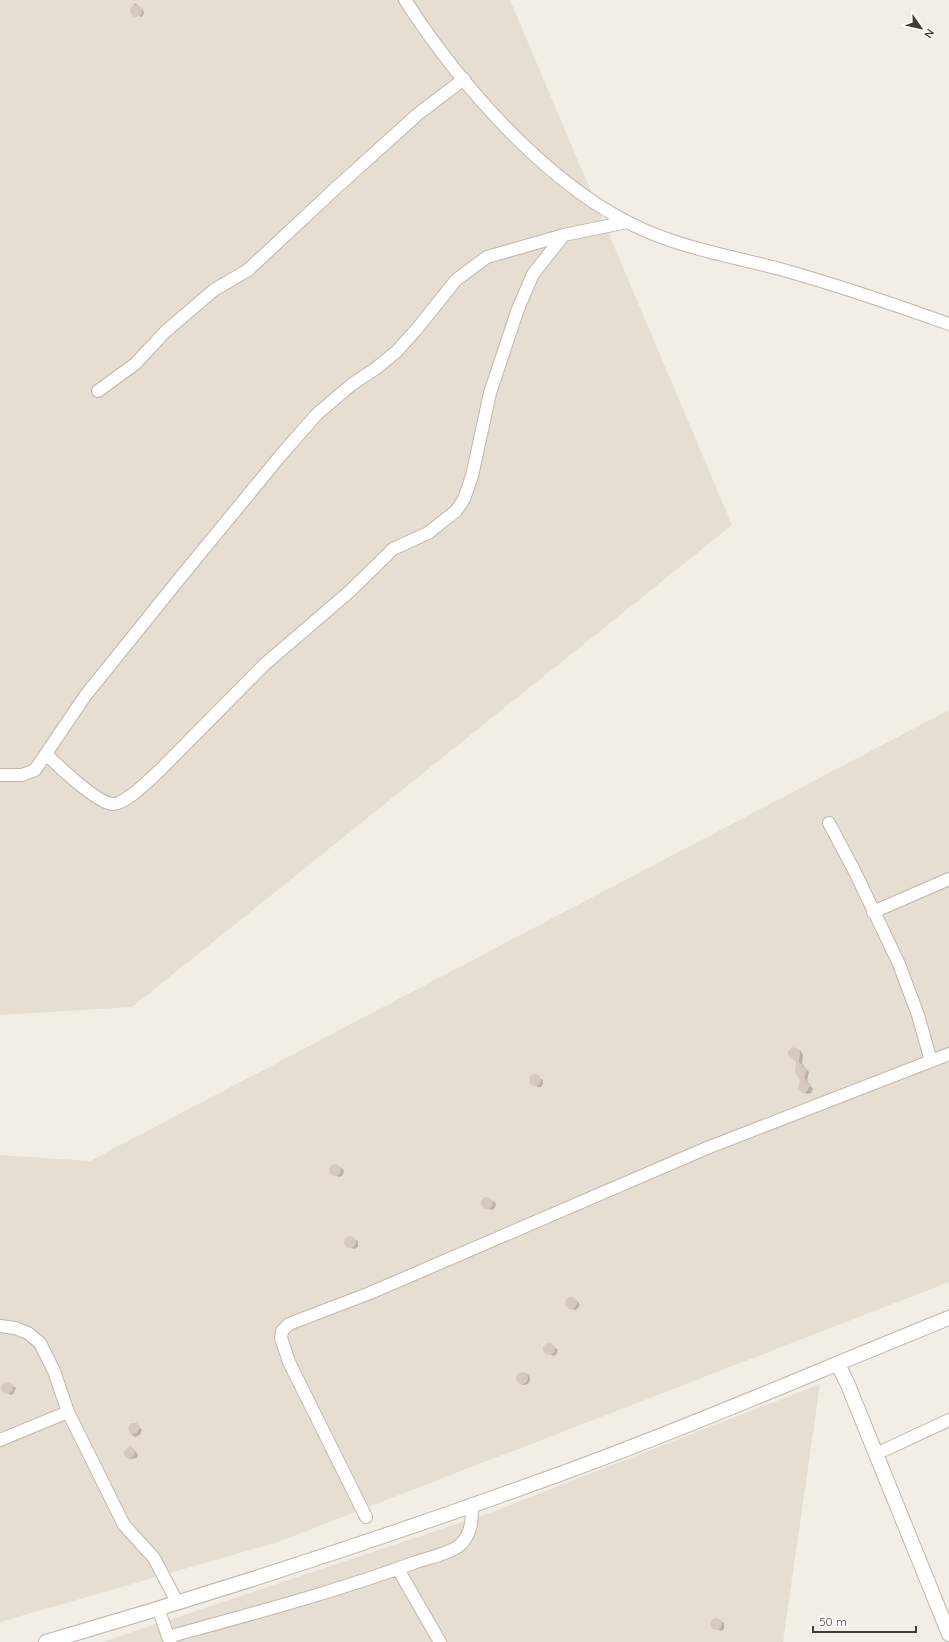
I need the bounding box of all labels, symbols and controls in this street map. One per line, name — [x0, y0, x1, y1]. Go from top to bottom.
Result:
north arrow — [901, 8, 941, 48]
text: N — [921, 26, 937, 41]
scale bar — [813, 1608, 916, 1634]
text: 50 m — [819, 1614, 847, 1629]

